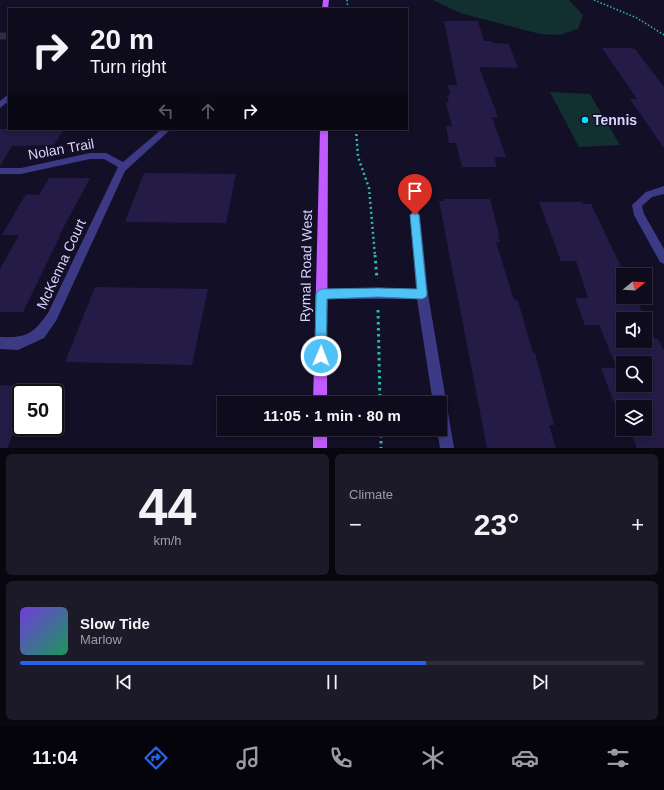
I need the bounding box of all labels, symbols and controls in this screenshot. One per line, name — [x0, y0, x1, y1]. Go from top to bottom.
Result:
icon: right — [24, 24, 76, 76]
text: 20 m — [90, 24, 154, 55]
text: Turn right — [90, 57, 166, 77]
icon: left — [155, 100, 177, 122]
icon: ahead — [197, 100, 219, 122]
icon: right — [239, 100, 261, 122]
place label: Tennis — [593, 112, 637, 128]
marker: Tennis — [580, 115, 590, 125]
street label: Nolan Trail — [27, 135, 95, 163]
pin — [398, 174, 432, 215]
icon: arrive — [404, 180, 426, 202]
street label: Rymal Road West — [297, 209, 315, 322]
street label: McKenna Court — [33, 216, 89, 311]
north arrow — [616, 268, 652, 304]
map controls — [616, 268, 652, 436]
button: sound — [616, 312, 652, 348]
position arrow — [300, 335, 342, 377]
button: search — [616, 356, 652, 392]
speed limit sign: 50 — [12, 384, 64, 436]
button: layers — [616, 400, 652, 436]
text: 11:05 · 1 min · 80 m — [263, 407, 401, 424]
text: 44 — [139, 478, 196, 536]
text: Climate — [349, 487, 393, 502]
text: 23° — [474, 508, 519, 541]
text: − — [349, 512, 362, 537]
text: + — [631, 512, 644, 537]
text: km/h — [153, 533, 182, 548]
text: Slow Tide — [80, 615, 150, 632]
text: Marlow — [80, 632, 122, 647]
icon: previous — [113, 671, 135, 693]
icon: pause — [321, 671, 343, 693]
icon: next — [529, 671, 551, 693]
icon: directions — [142, 744, 170, 772]
icon: music — [234, 744, 262, 772]
icon: phone — [327, 744, 355, 772]
icon: climate — [419, 744, 447, 772]
icon: car — [511, 744, 539, 772]
icon: filters — [604, 744, 632, 772]
text: 11:04 — [32, 748, 77, 768]

